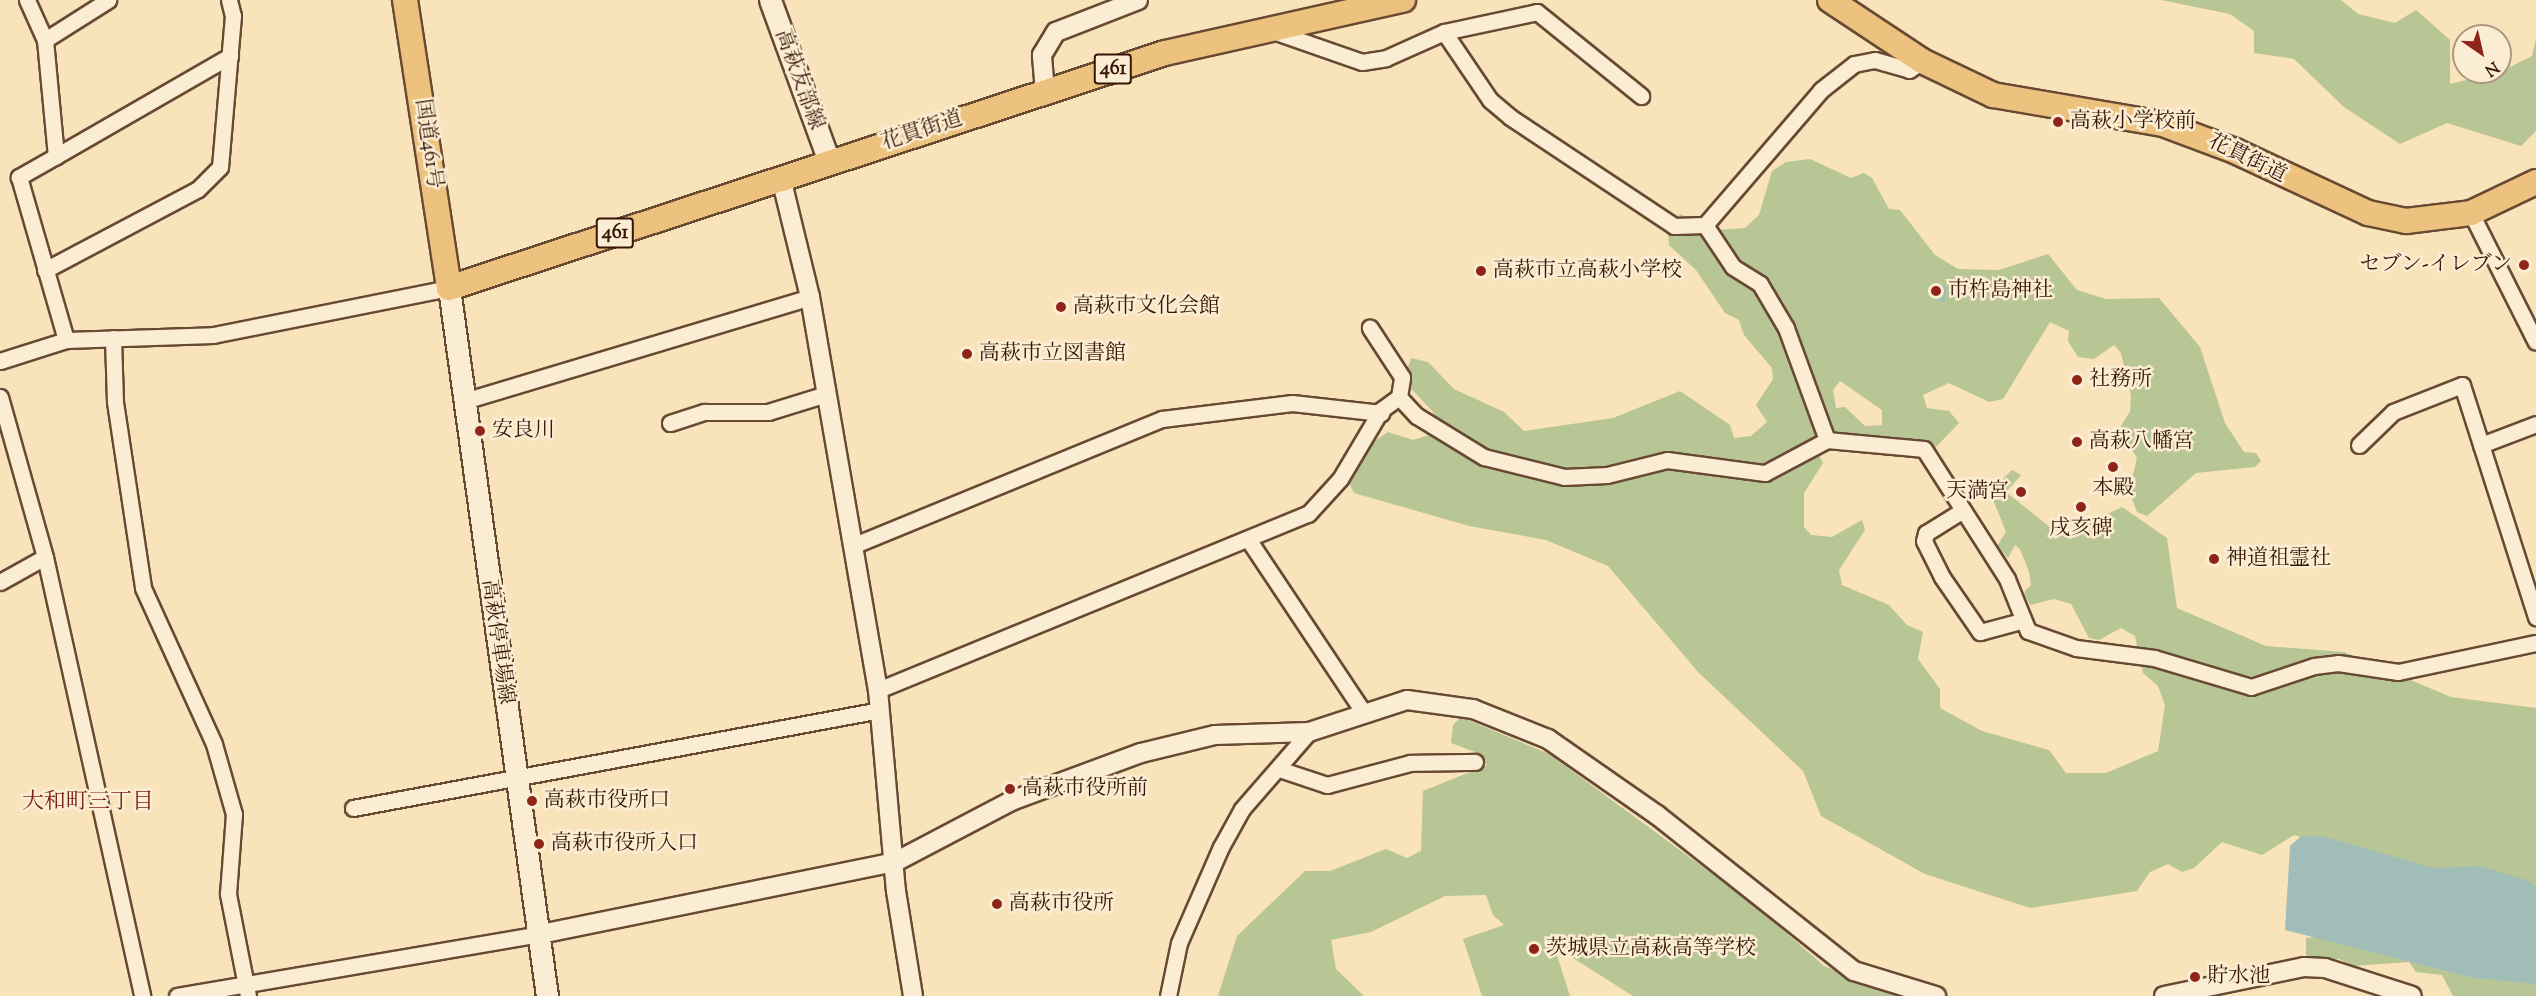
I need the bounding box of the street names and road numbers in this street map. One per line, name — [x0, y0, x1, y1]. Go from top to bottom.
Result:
street label: 高萩友部線 — [769, 26, 829, 134]
road number: 461 — [1094, 52, 1132, 86]
street label: 国道461号 — [409, 97, 447, 191]
street label: 花貫街道 — [878, 106, 966, 156]
street label: 花貫街道 — [2204, 129, 2290, 189]
road number: 461 — [596, 216, 634, 250]
street label: 高萩停車場線 — [476, 578, 518, 706]

